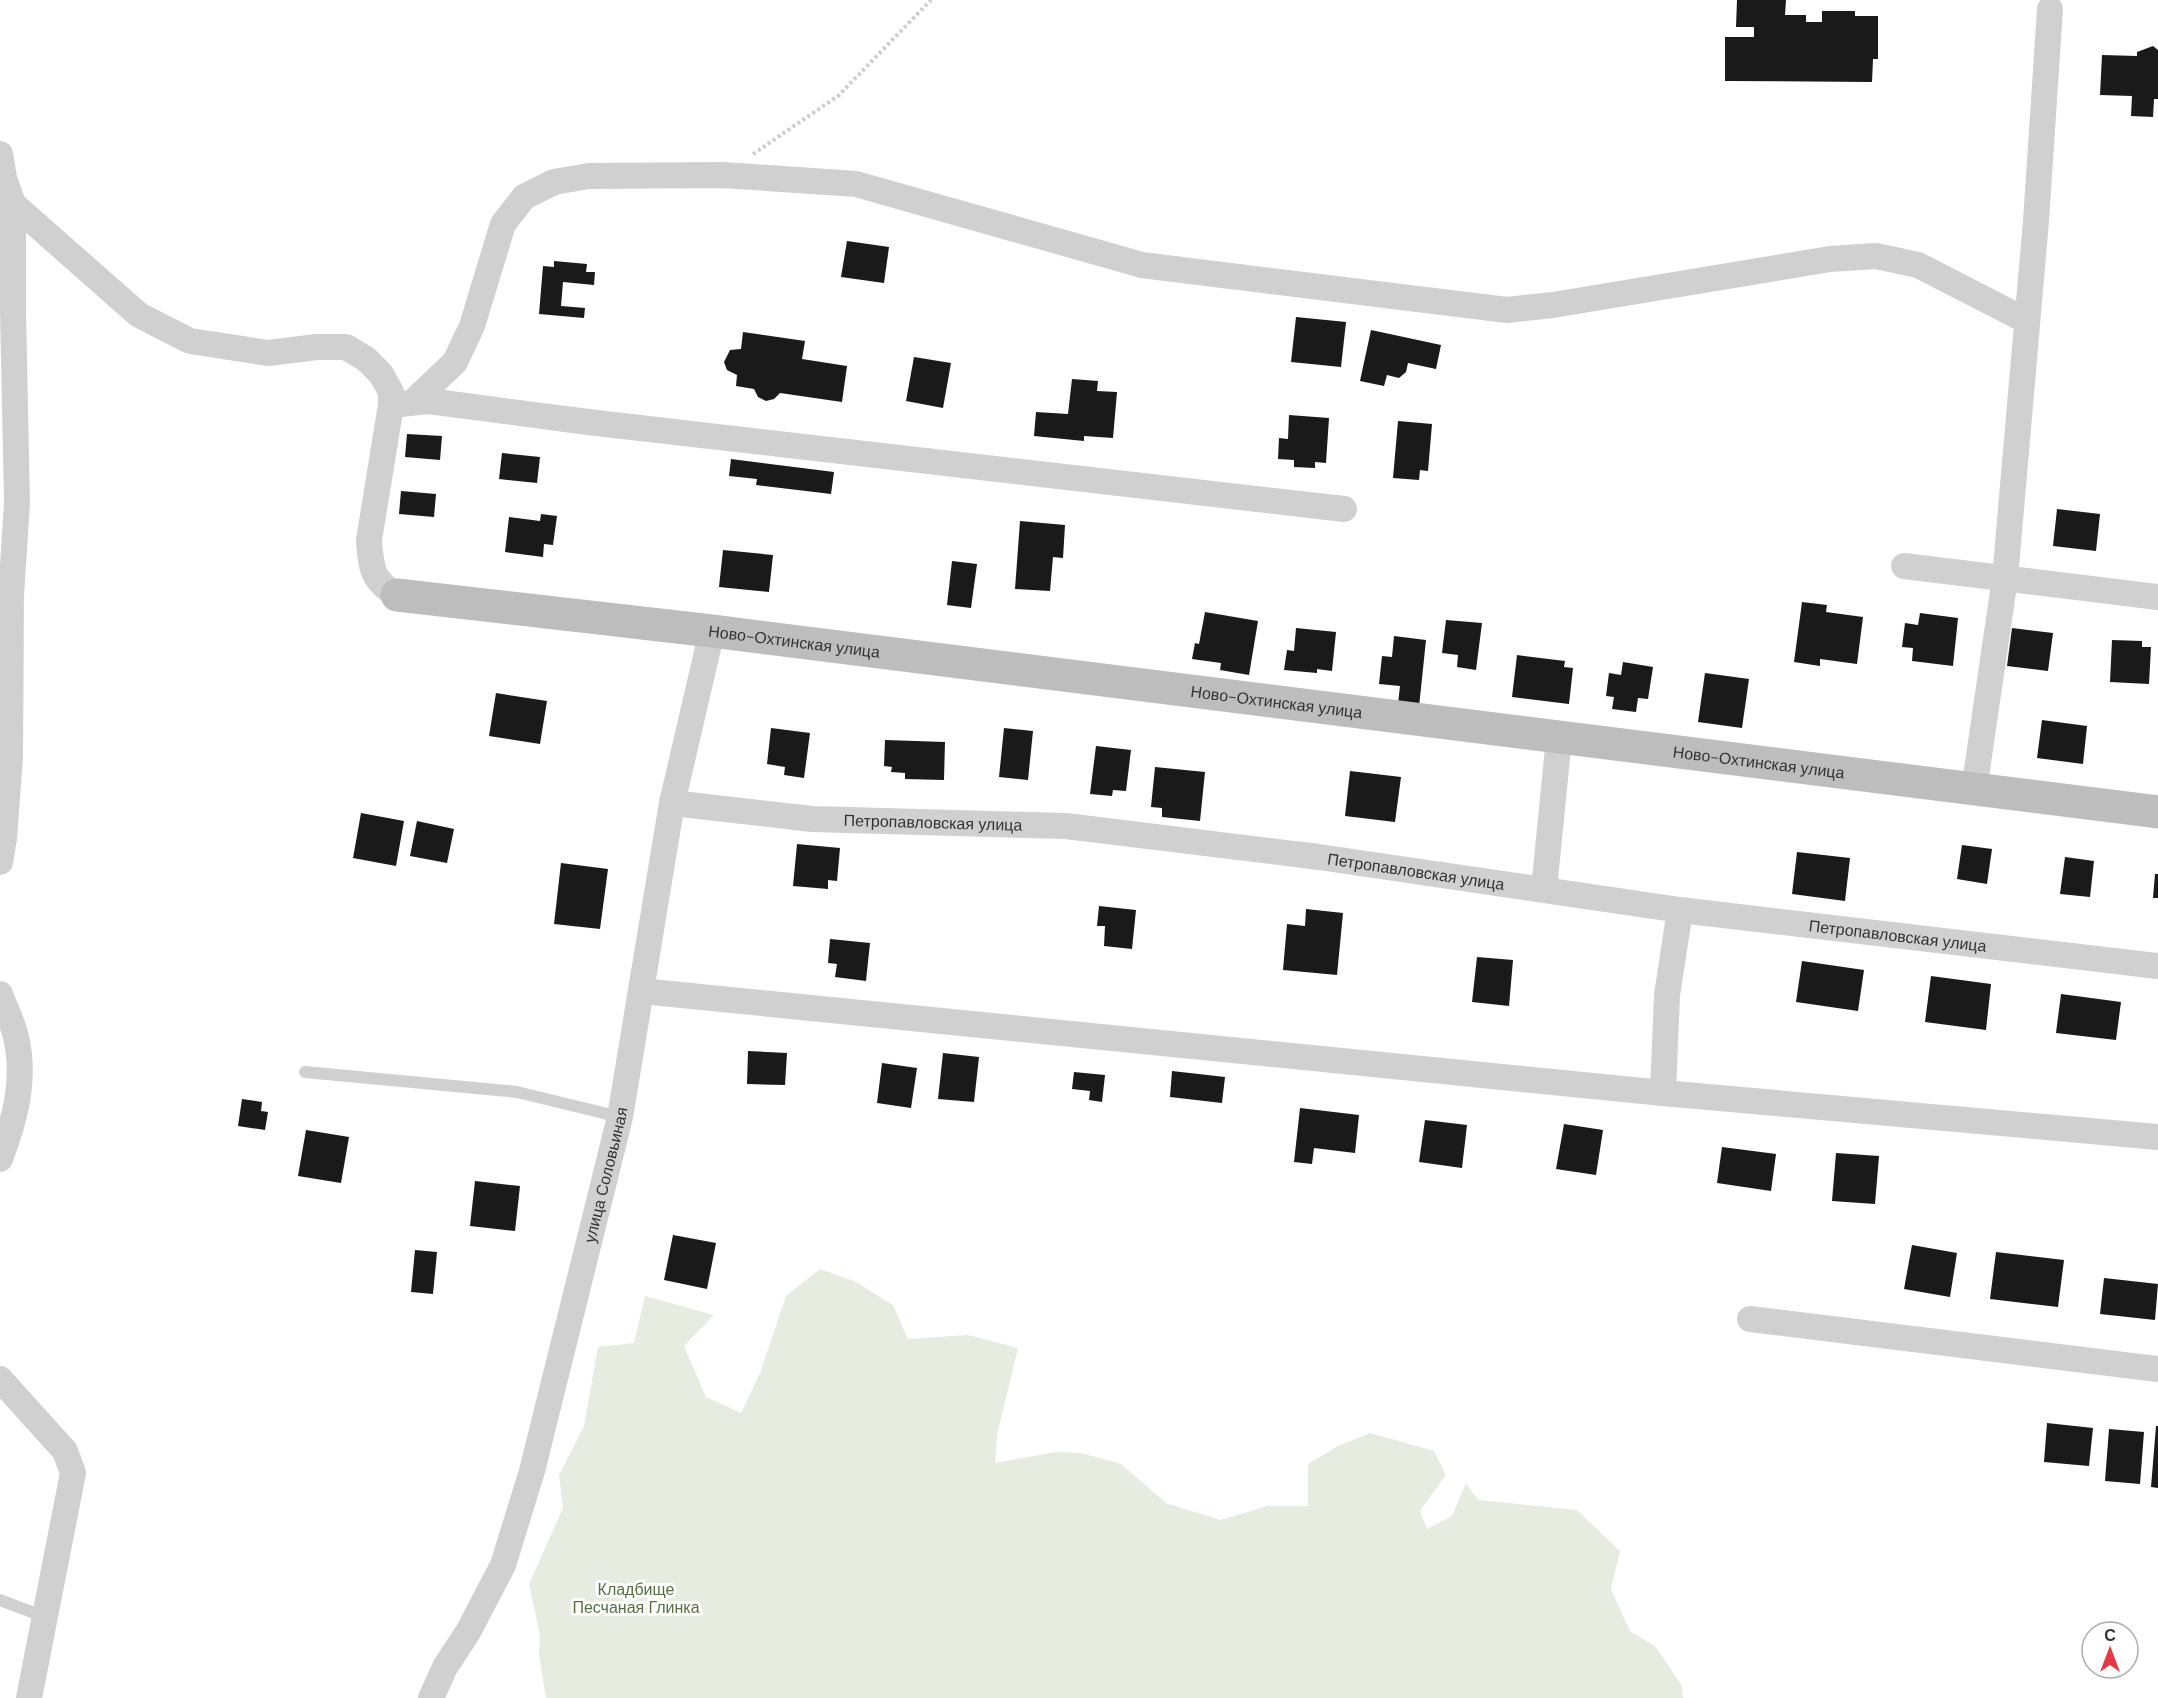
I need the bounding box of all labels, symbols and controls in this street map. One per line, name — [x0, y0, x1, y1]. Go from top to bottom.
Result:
street label: Ново-Охтинская улица — [707, 621, 881, 663]
street label: Ново-Охтинская улица — [1189, 681, 1364, 723]
street label: Ново-Охтинская улица — [1672, 741, 1846, 784]
street label: Петропавловская улица — [843, 810, 1023, 836]
street label: Петропавловская улица — [1326, 848, 1506, 895]
street label: Петропавловская улица — [1808, 915, 1988, 957]
street label: улица Соловьиная — [579, 1106, 632, 1245]
park label: Кладбище Песчаная Глинка — [572, 1579, 700, 1618]
north arrow — [2080, 1620, 2140, 1680]
text: С — [2104, 1625, 2116, 1646]

